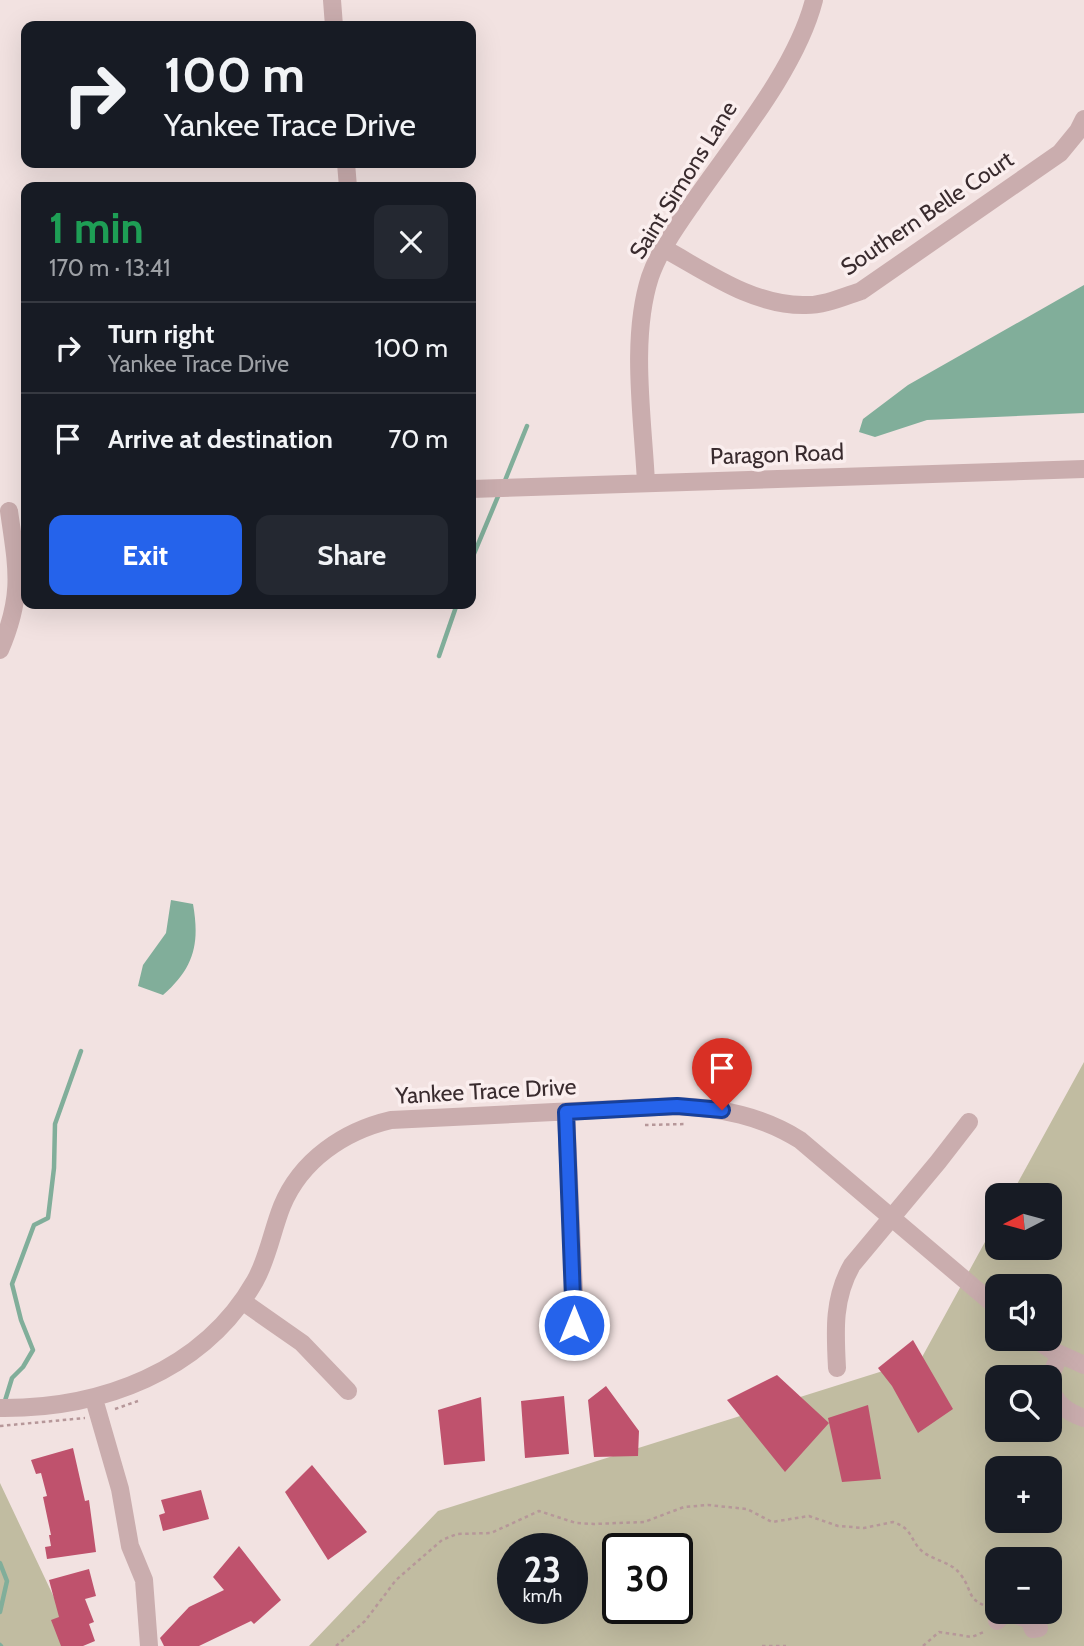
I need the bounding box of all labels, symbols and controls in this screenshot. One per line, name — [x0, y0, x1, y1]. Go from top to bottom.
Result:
text: 100 m — [164, 45, 305, 104]
icon: right — [49, 49, 140, 140]
street label: Saint Simons Lane — [623, 96, 743, 264]
text: Yankee Trace Drive — [164, 105, 416, 144]
street label: Southern Belle Court — [835, 145, 1019, 281]
text: 1 min — [49, 202, 144, 254]
button: close — [374, 205, 448, 279]
text: 170 m · 13:41 — [49, 254, 171, 282]
text: Turn right — [108, 318, 214, 350]
icon: right — [49, 329, 87, 367]
text: 100 m — [375, 332, 448, 364]
text: Yankee Trace Drive — [108, 350, 289, 378]
icon: arrive — [49, 420, 87, 458]
text: Arrive at destination — [108, 423, 333, 455]
text: 70 m — [388, 423, 448, 455]
street label: Paragon Road — [710, 438, 844, 470]
button: Exit — [49, 515, 242, 595]
button: Share — [256, 515, 448, 595]
pin — [692, 1038, 752, 1110]
icon: arrive — [703, 1049, 741, 1087]
street label: Yankee Trace Drive — [394, 1072, 577, 1110]
north arrow — [985, 1183, 1062, 1260]
map controls — [985, 1183, 1062, 1624]
button: sound — [985, 1274, 1062, 1351]
position arrow — [537, 1288, 611, 1362]
button: search — [985, 1365, 1062, 1442]
button: + — [985, 1456, 1062, 1533]
speed limit sign: 30 — [602, 1533, 693, 1624]
button: − — [985, 1547, 1062, 1624]
text: 23 — [524, 1548, 561, 1591]
text: km/h — [523, 1585, 562, 1607]

